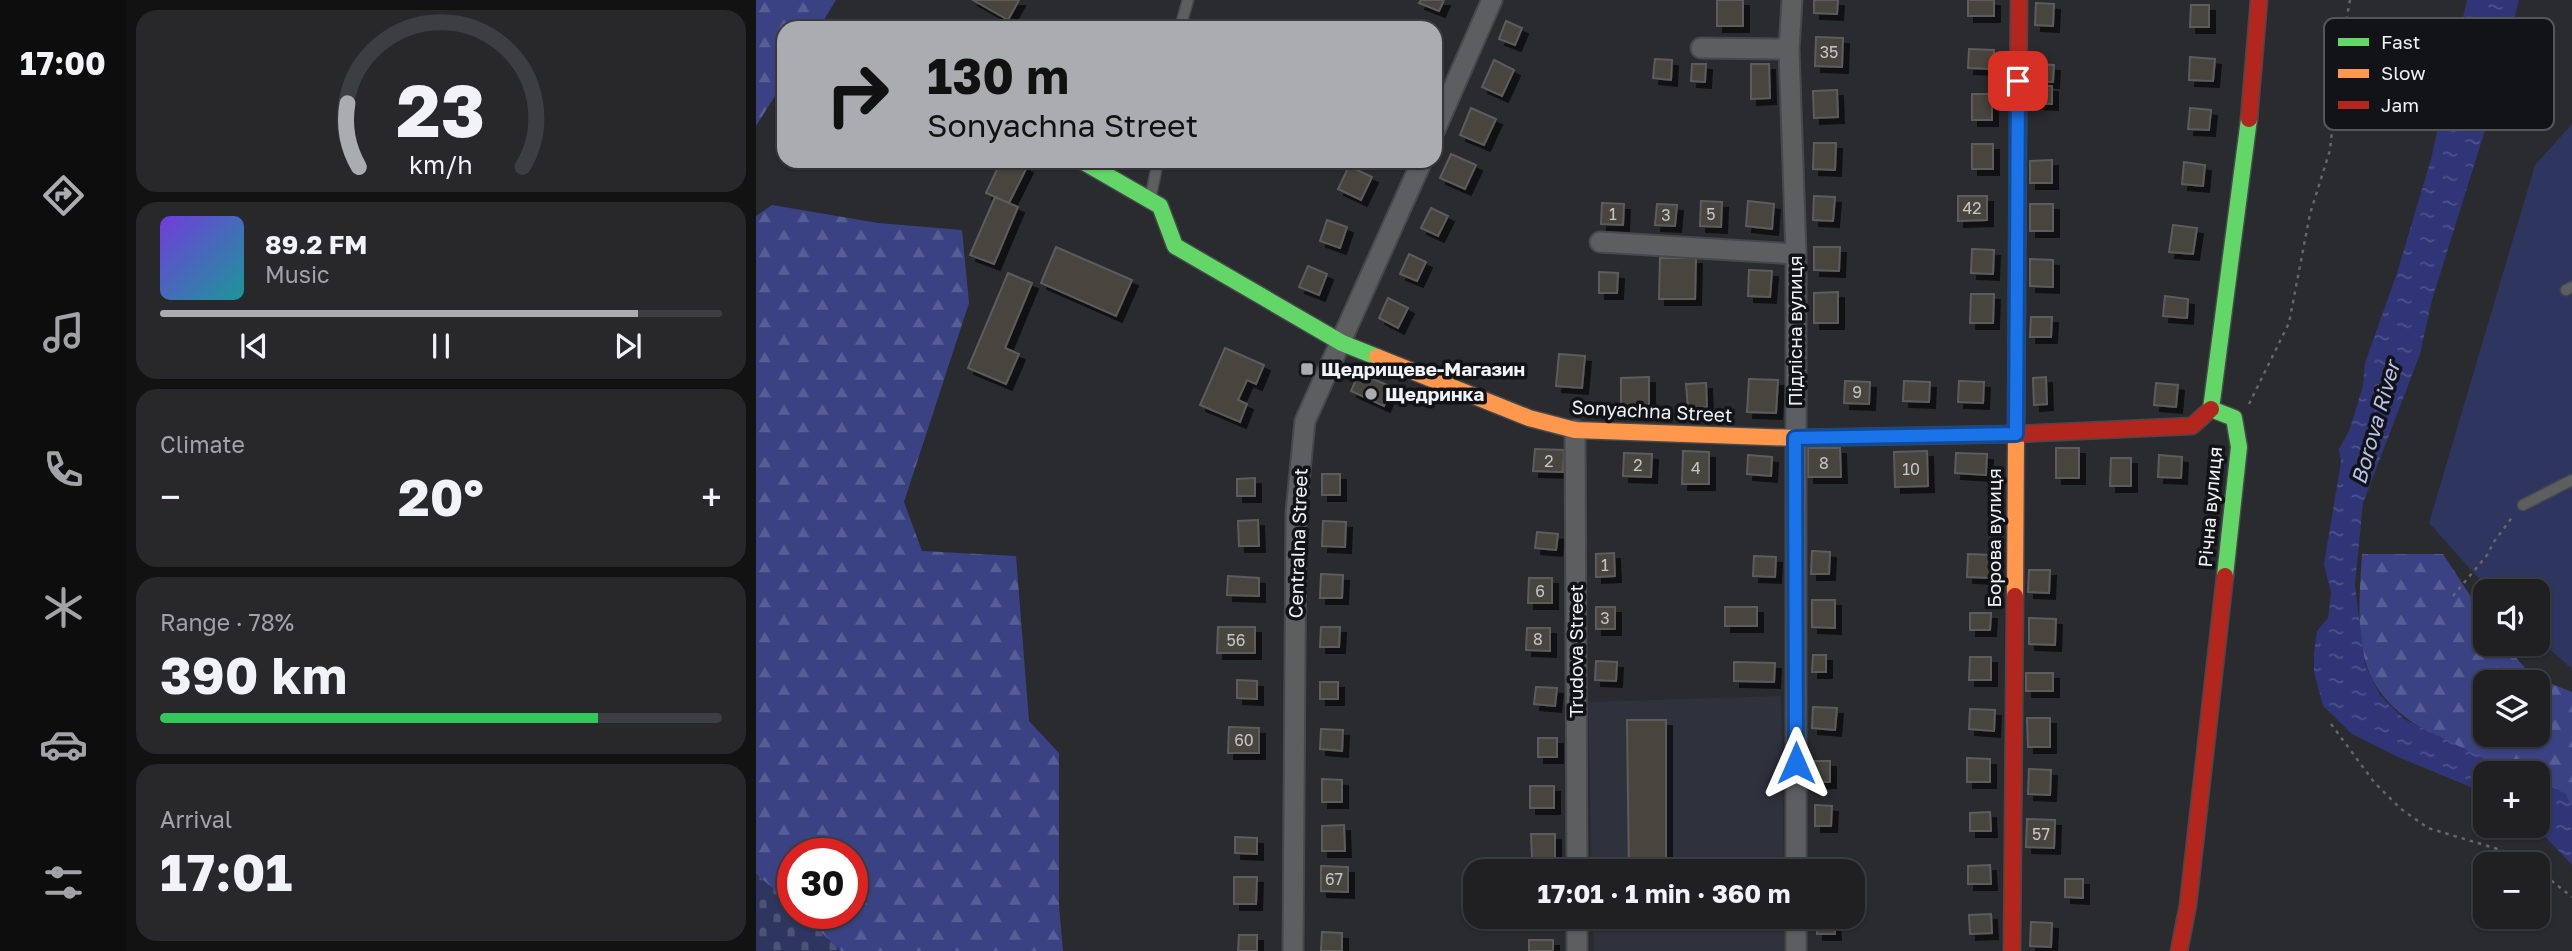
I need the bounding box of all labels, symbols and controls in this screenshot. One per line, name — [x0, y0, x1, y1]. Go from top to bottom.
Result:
legend — [2324, 18, 2554, 130]
text: Fast — [2381, 30, 2420, 53]
house number: 35 — [1820, 42, 1838, 62]
text: 17:00 — [20, 44, 106, 82]
text: 130 m — [927, 46, 1069, 105]
icon: right — [812, 49, 903, 140]
pin — [1988, 51, 2048, 111]
text: Slow — [2381, 61, 2426, 84]
icon: arrive — [1999, 62, 2037, 100]
text: 23 — [397, 66, 485, 153]
text: Jam — [2381, 93, 2419, 116]
text: Sonyachna Street — [927, 106, 1198, 144]
text: km/h — [409, 149, 473, 180]
icon: directions — [39, 171, 88, 220]
house number: 42 — [1962, 198, 1982, 218]
house number: 1 — [1609, 204, 1617, 224]
house number: 5 — [1706, 204, 1716, 224]
house number: 3 — [1661, 205, 1671, 225]
text: 89.2 FM — [265, 229, 367, 260]
street label: Підлісна вулиця — [1783, 256, 1806, 406]
text: Music — [265, 260, 330, 288]
icon: music — [39, 308, 88, 357]
icon: previous — [235, 327, 273, 365]
icon: pause — [422, 327, 460, 365]
icon: next — [609, 327, 647, 365]
water label: Borova River — [2345, 356, 2406, 487]
place label: Щедрищеве-Магазин — [1321, 357, 1525, 380]
marker: Щедрищеве-Магазин — [1299, 361, 1315, 377]
place label: Щедринка — [1385, 382, 1484, 405]
house number: 9 — [1852, 382, 1862, 402]
marker: Щедринка — [1363, 386, 1379, 402]
street label: Sonyachna Street — [1571, 395, 1733, 426]
text: Climate — [160, 430, 245, 458]
icon: phone — [39, 445, 88, 494]
street label: Річна вулиця — [2193, 446, 2226, 568]
house number: 2 — [1544, 451, 1554, 471]
house number: 8 — [1819, 453, 1829, 473]
house number: 2 — [1633, 455, 1643, 475]
house number: 4 — [1691, 458, 1701, 478]
house number: 10 — [1902, 459, 1920, 479]
text: 20° — [398, 465, 484, 527]
street label: Centralna Street — [1283, 467, 1312, 619]
street label: Борова вулиця — [1982, 468, 2005, 608]
text: − — [160, 474, 181, 519]
text: + — [701, 474, 722, 519]
house number: 1 — [1601, 555, 1609, 575]
map controls — [2473, 579, 2550, 929]
button: sound — [2473, 579, 2550, 656]
house number: 6 — [1535, 581, 1545, 601]
icon: climate — [39, 583, 88, 632]
street label: Trudova Street — [1564, 584, 1587, 718]
text: Range · 78% — [160, 608, 294, 636]
house number: 3 — [1600, 608, 1610, 628]
house number: 8 — [1533, 629, 1543, 649]
house number: 56 — [1227, 630, 1245, 650]
text: 390 km — [160, 643, 347, 705]
button: layers — [2473, 670, 2550, 747]
icon: car — [39, 720, 88, 769]
position arrow — [1759, 726, 1833, 800]
house number: 60 — [1234, 730, 1254, 750]
button: + — [2473, 761, 2550, 838]
text: Arrival — [160, 805, 232, 833]
house number: 57 — [2032, 824, 2050, 844]
speed limit sign: 30 — [777, 838, 868, 929]
text: 17:01 — [160, 840, 292, 902]
button: − — [2473, 852, 2550, 929]
icon: filters — [39, 858, 88, 907]
house number: 67 — [1325, 869, 1343, 889]
text: 17:01 · 1 min · 360 m — [1538, 878, 1790, 909]

